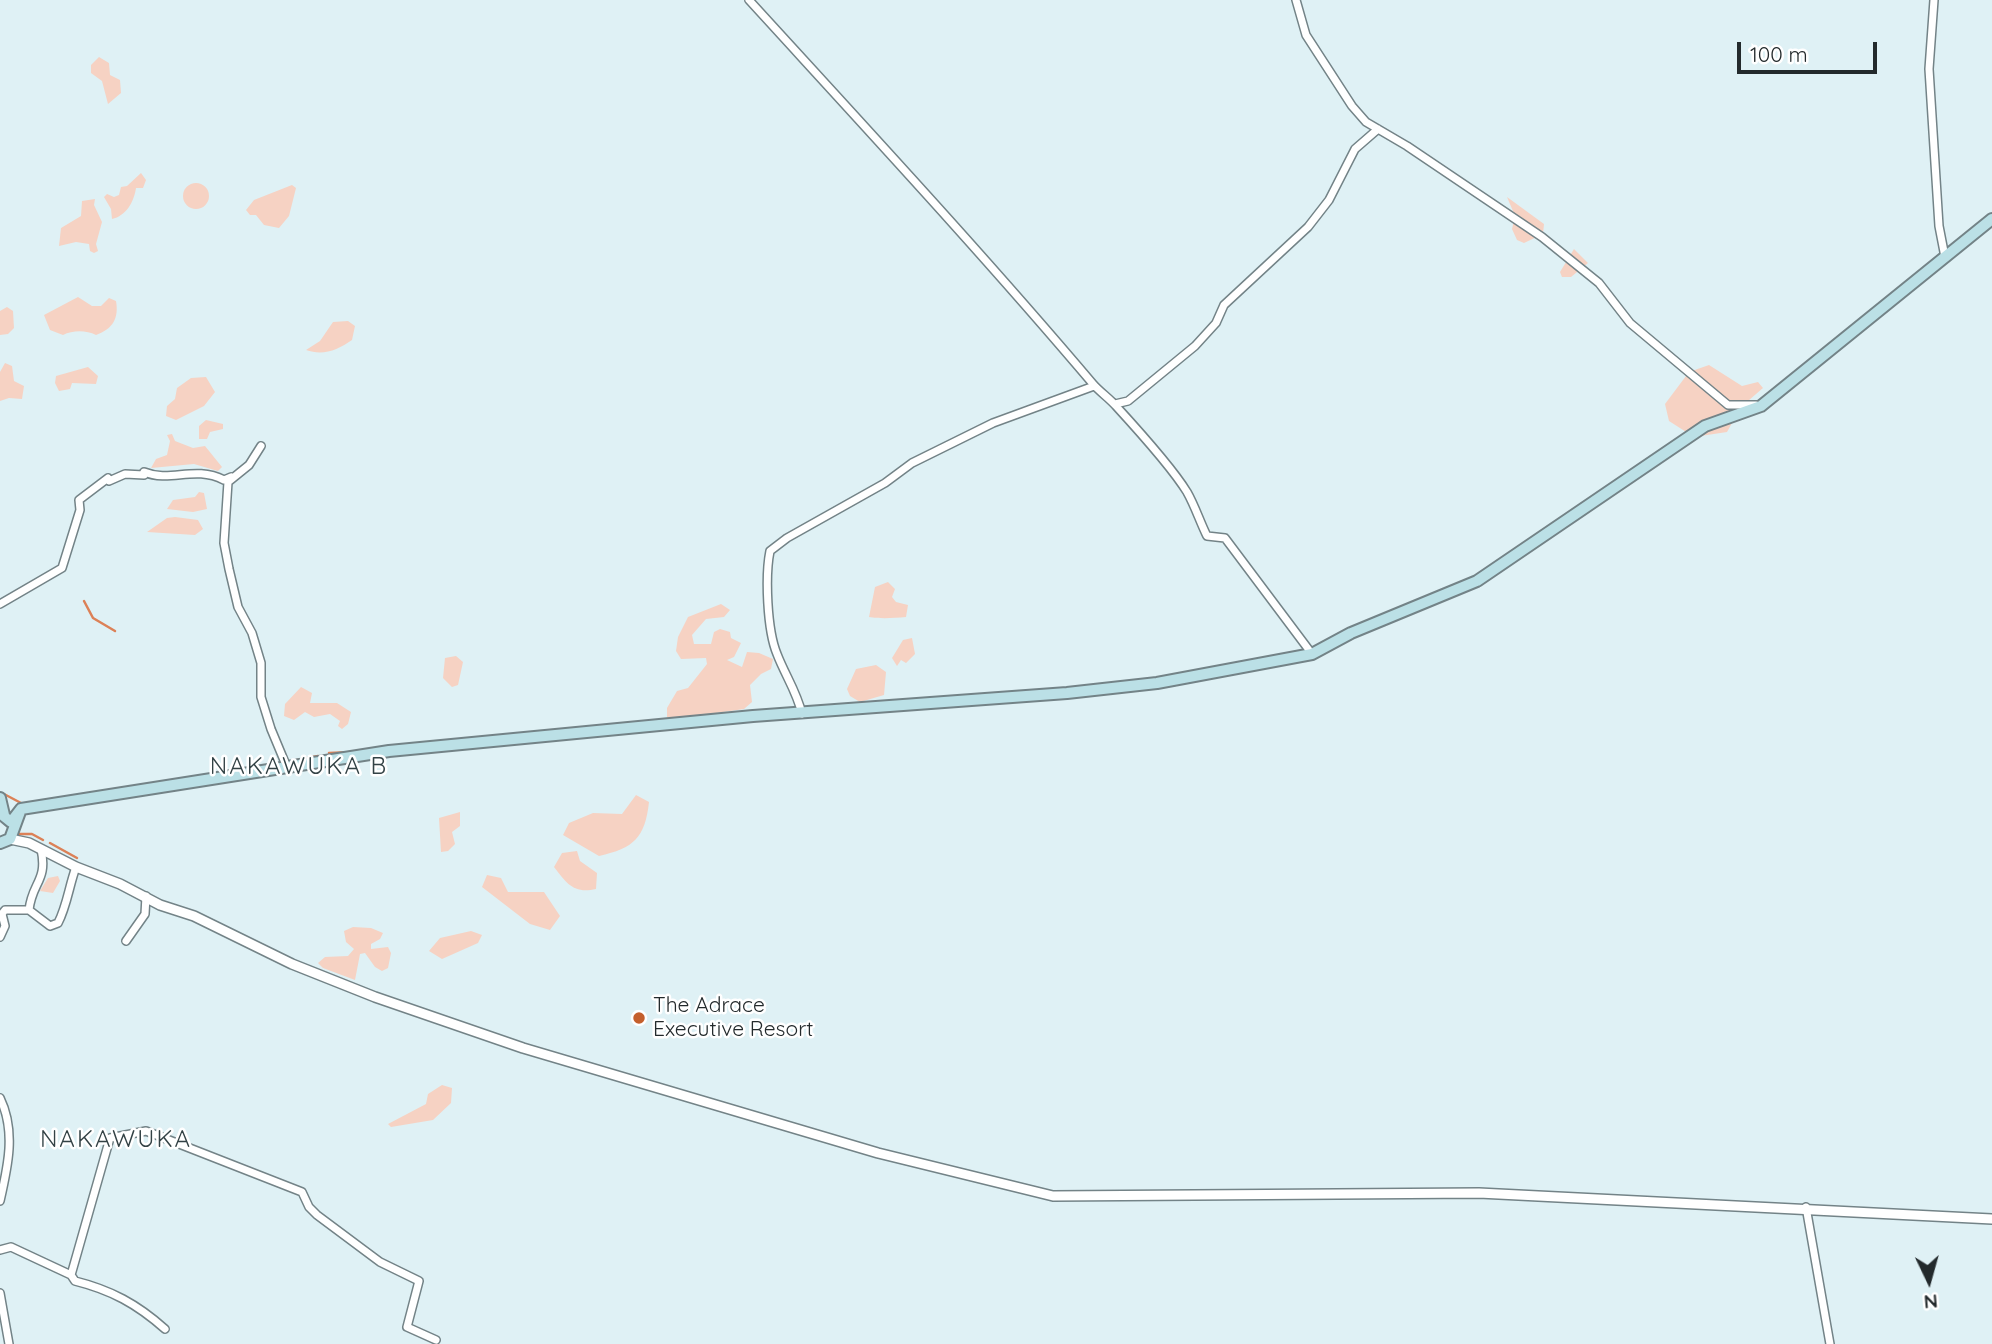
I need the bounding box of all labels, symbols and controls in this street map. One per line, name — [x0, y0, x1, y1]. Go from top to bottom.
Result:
scale bar — [1740, 28, 1880, 72]
text: 100 m — [1750, 41, 1808, 67]
district label: NAKAWUKA B — [211, 753, 387, 781]
place label: The Adrace Executive Resort — [653, 993, 813, 1043]
marker: The Adrace Executive Resort — [631, 1010, 647, 1026]
district label: NAKAWUKA — [41, 1126, 191, 1154]
north arrow — [1894, 1246, 1964, 1316]
text: N — [1923, 1289, 1939, 1314]

